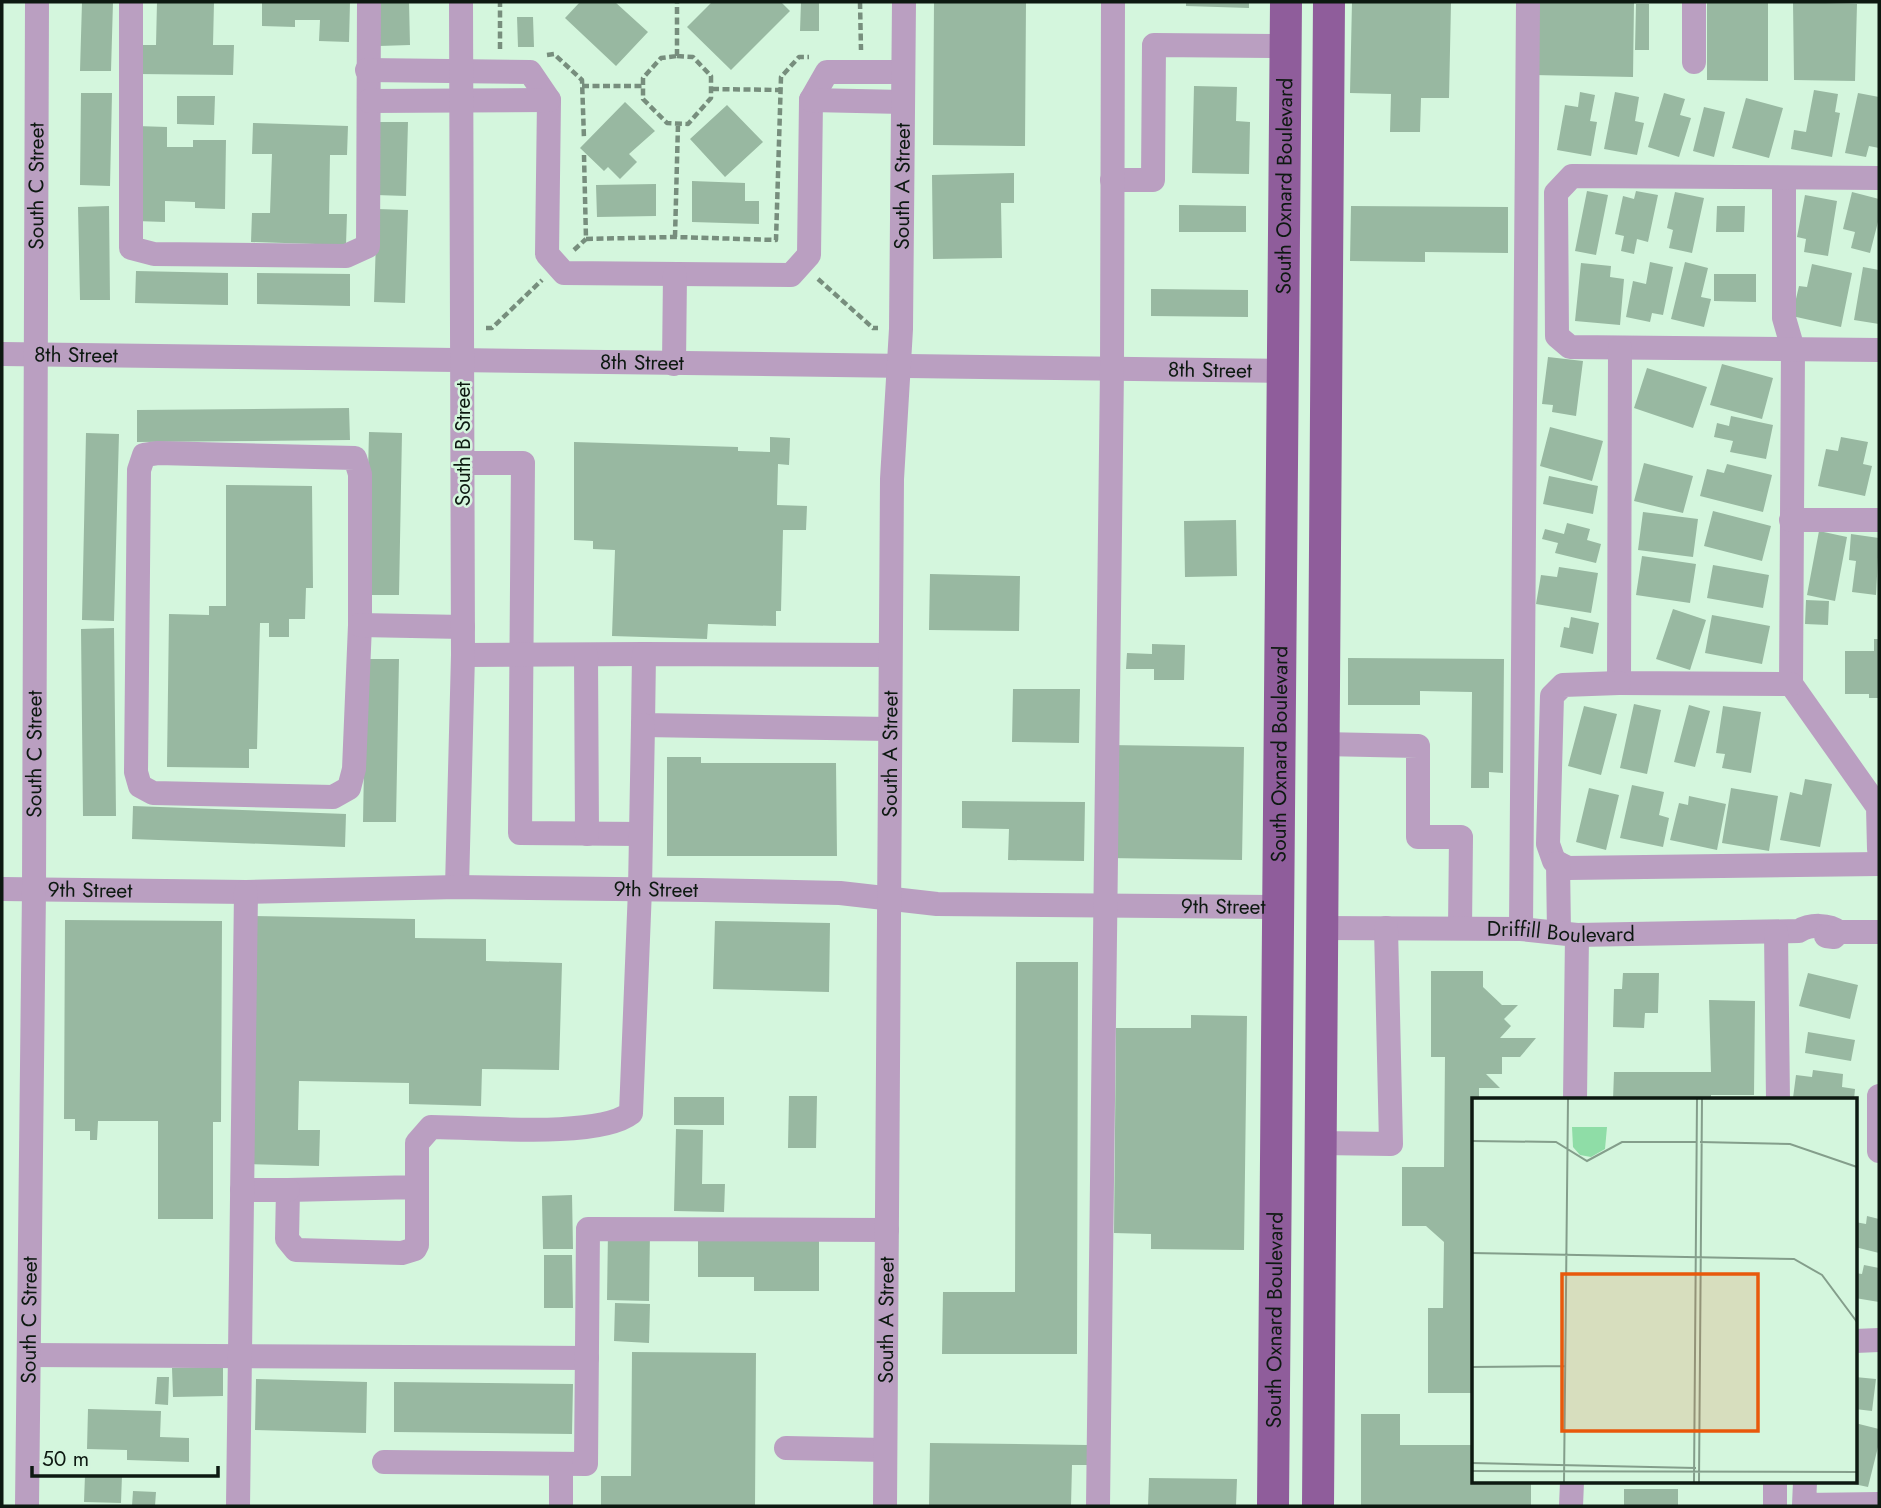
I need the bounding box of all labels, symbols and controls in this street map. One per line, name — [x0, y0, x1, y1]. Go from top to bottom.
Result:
street label: South Oxnard Boulevard — [1268, 78, 1300, 294]
street label: South C Street — [21, 122, 52, 250]
street label: South A Street — [887, 123, 918, 250]
street label: 8th Street — [34, 339, 118, 371]
street label: 8th Street — [600, 347, 684, 378]
street label: 8th Street — [1168, 354, 1252, 386]
street label: South B Street — [448, 382, 478, 506]
street label: South Oxnard Boulevard — [1264, 646, 1295, 862]
street label: South C Street — [19, 690, 50, 818]
street label: South A Street — [875, 691, 906, 817]
street label: 9th Street — [613, 874, 698, 905]
street label: 9th Street — [47, 875, 133, 906]
street label: 9th Street — [1181, 891, 1266, 922]
street label: Driffill Boulevard — [1487, 914, 1635, 950]
inset map — [1472, 1098, 1856, 1484]
street label: South Oxnard Boulevard — [1259, 1212, 1291, 1428]
street label: South C Street — [13, 1256, 45, 1384]
street label: South A Street — [871, 1257, 902, 1383]
scale bar — [32, 1434, 217, 1478]
text: 50 m — [42, 1444, 89, 1474]

